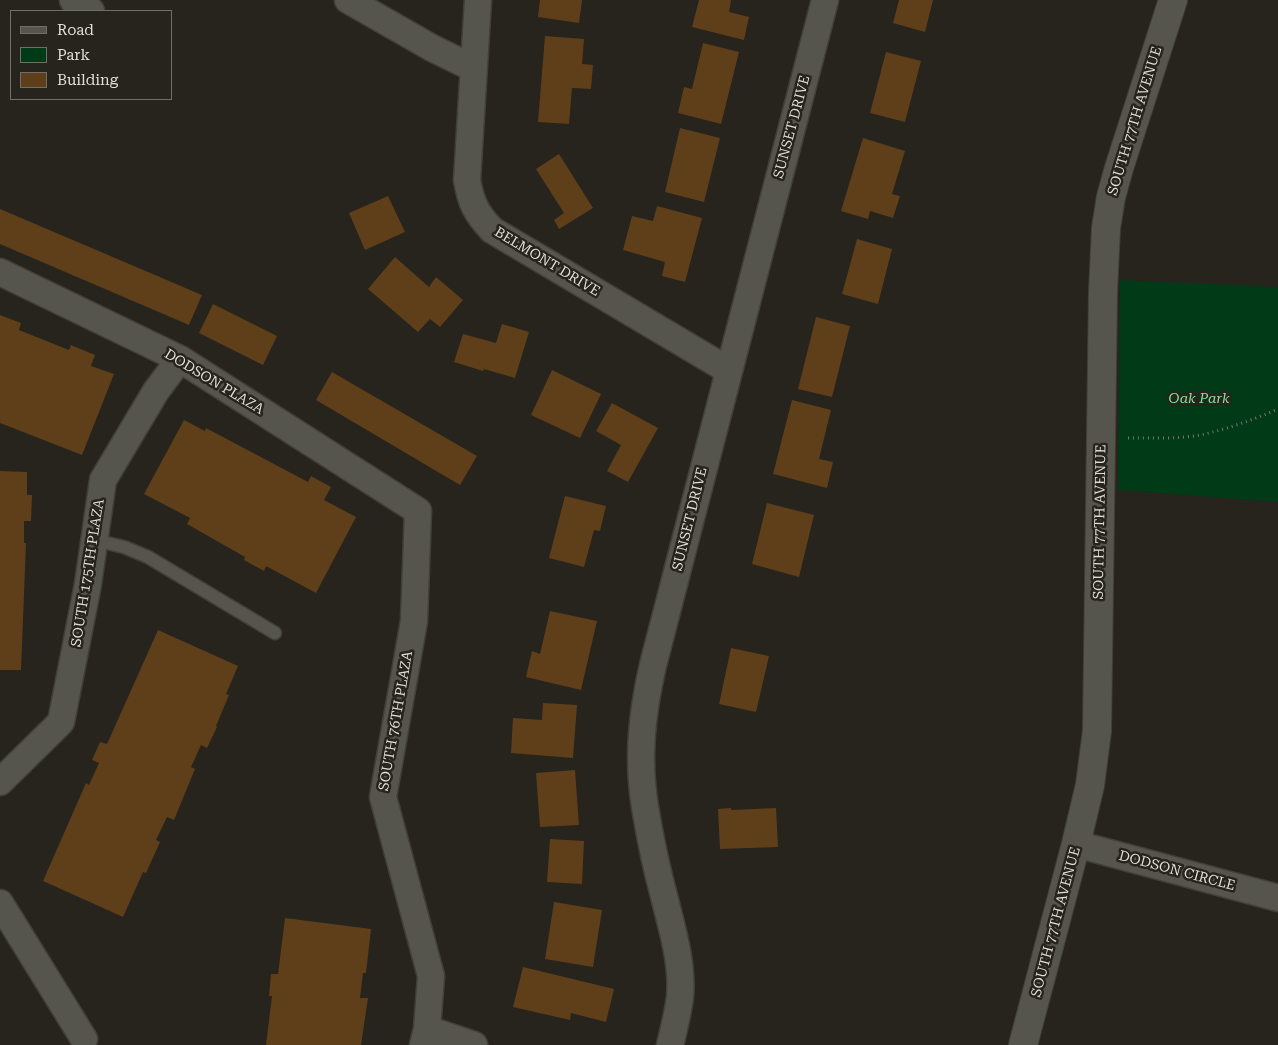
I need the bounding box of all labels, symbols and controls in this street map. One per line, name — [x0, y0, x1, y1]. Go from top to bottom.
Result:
legend — [10, 10, 172, 100]
text: Road — [57, 21, 94, 39]
street label: SOUTH 77TH AVENUE — [1104, 44, 1166, 198]
text: Park — [57, 46, 90, 64]
text: Building — [57, 71, 118, 89]
street label: SUNSET DRIVE — [770, 74, 814, 180]
street label: BELMONT DRIVE — [491, 224, 603, 300]
street label: DODSON PLAZA — [161, 346, 267, 418]
park label: Oak Park — [1169, 391, 1229, 407]
street label: SOUTH 77TH AVENUE — [1090, 444, 1110, 600]
street label: SUNSET DRIVE — [669, 466, 711, 572]
street label: SOUTH 175TH PLAZA — [68, 498, 108, 648]
street label: SOUTH 76TH PLAZA — [375, 650, 417, 792]
street label: SOUTH 77TH AVENUE — [1028, 845, 1084, 999]
street label: DODSON CIRCLE — [1117, 847, 1237, 895]

